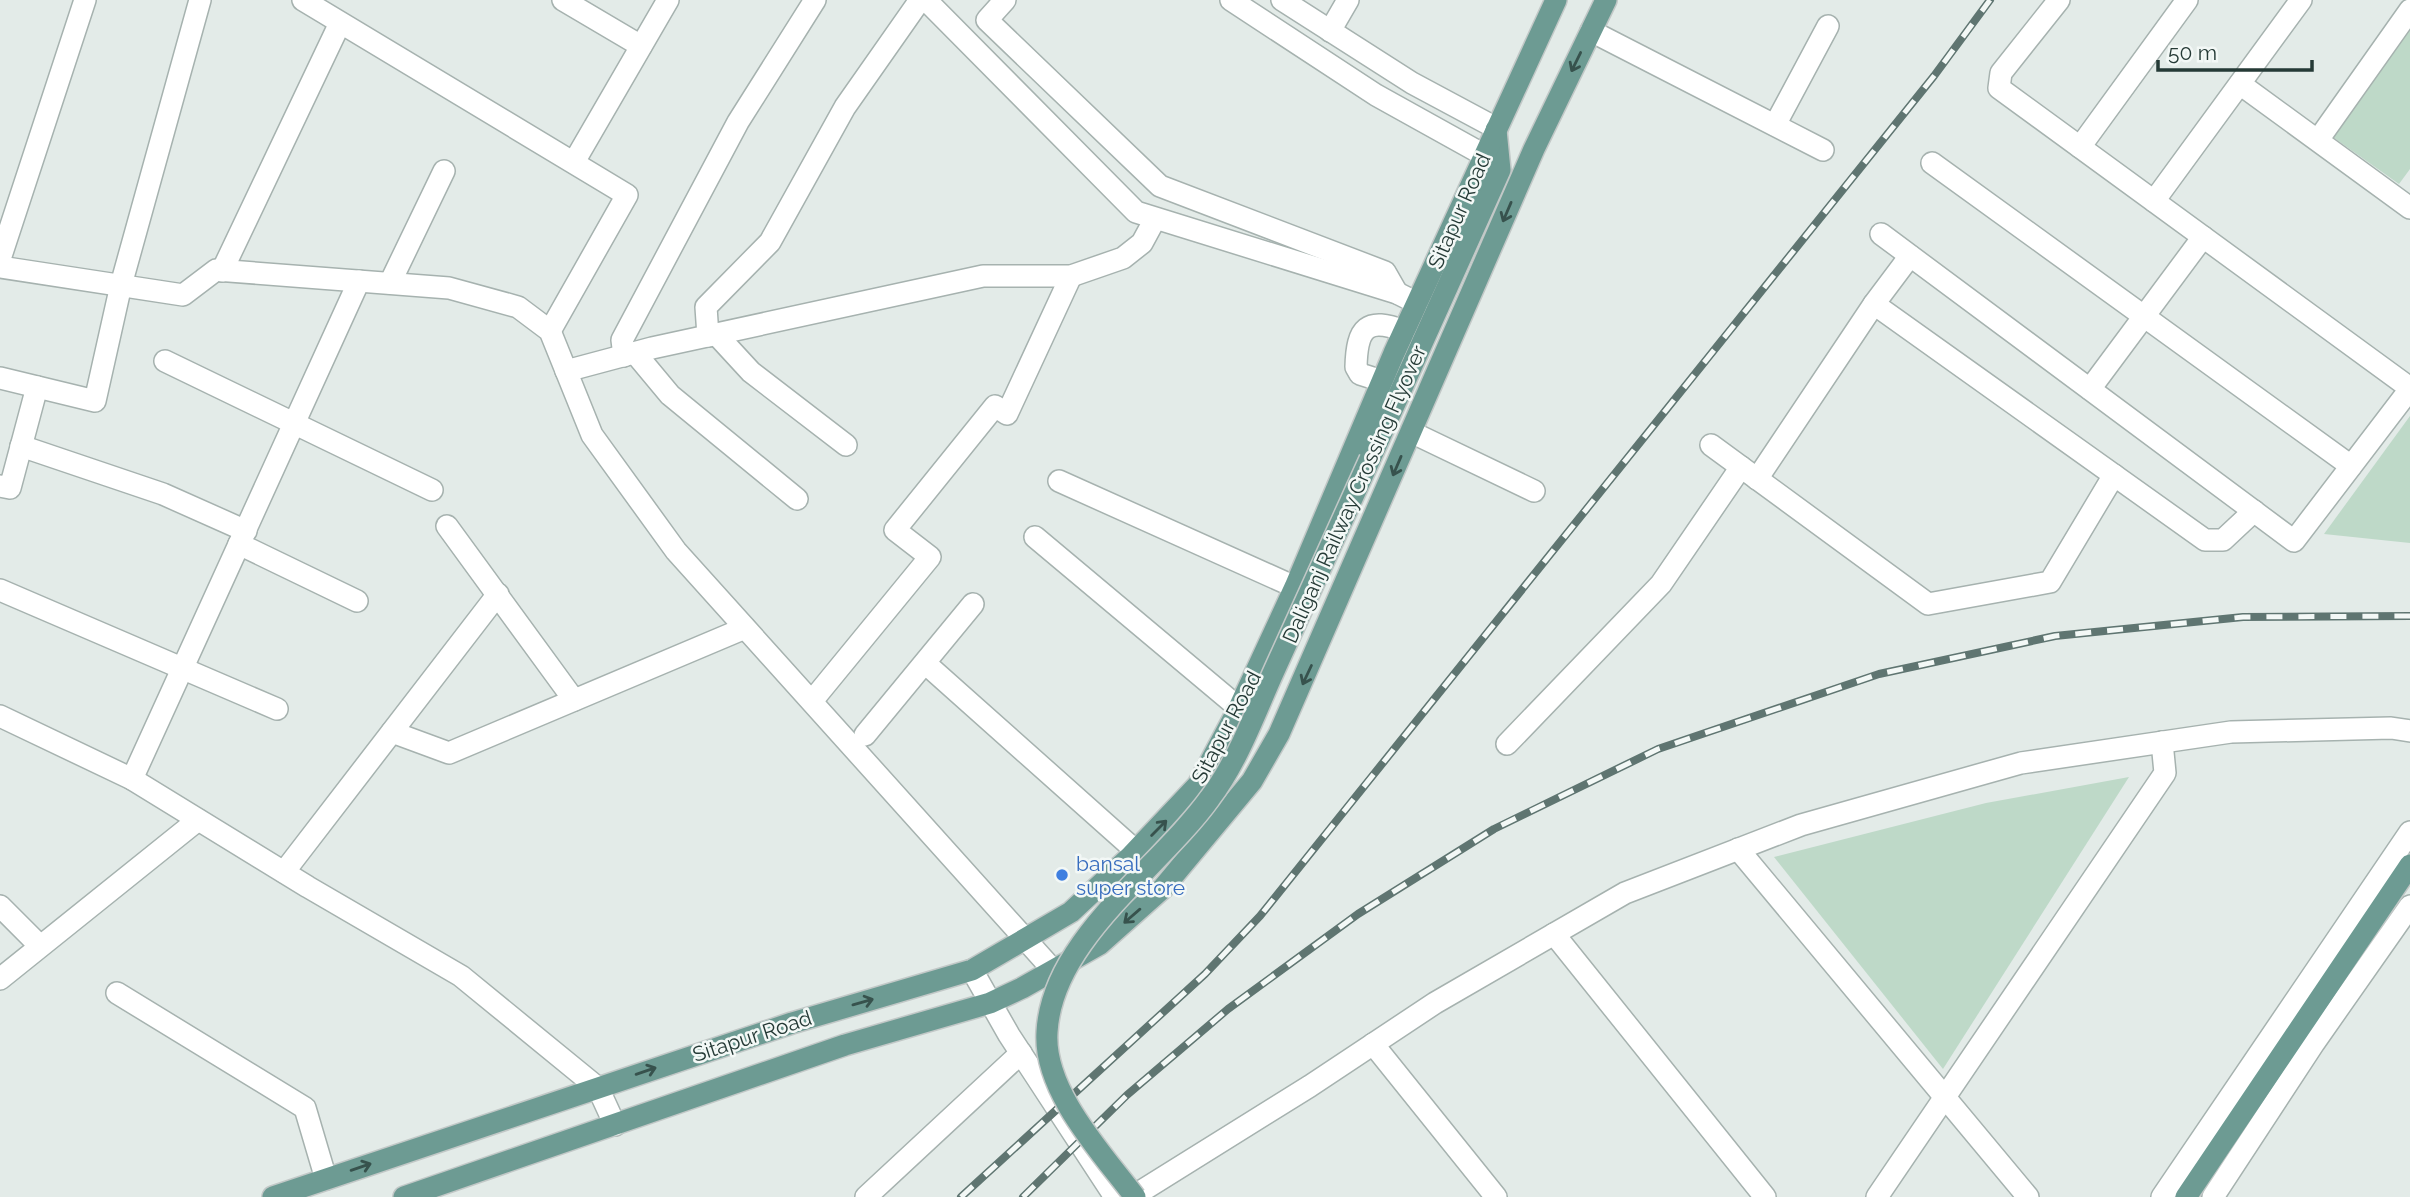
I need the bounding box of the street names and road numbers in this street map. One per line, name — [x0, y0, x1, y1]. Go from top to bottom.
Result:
street label: Sitapur Road — [1422, 149, 1496, 273]
street label: Daliganj Railway Crossing Flyover — [1277, 341, 1431, 647]
street label: Sitapur Road — [1186, 666, 1266, 788]
street label: Sitapur Road — [689, 1005, 815, 1067]

